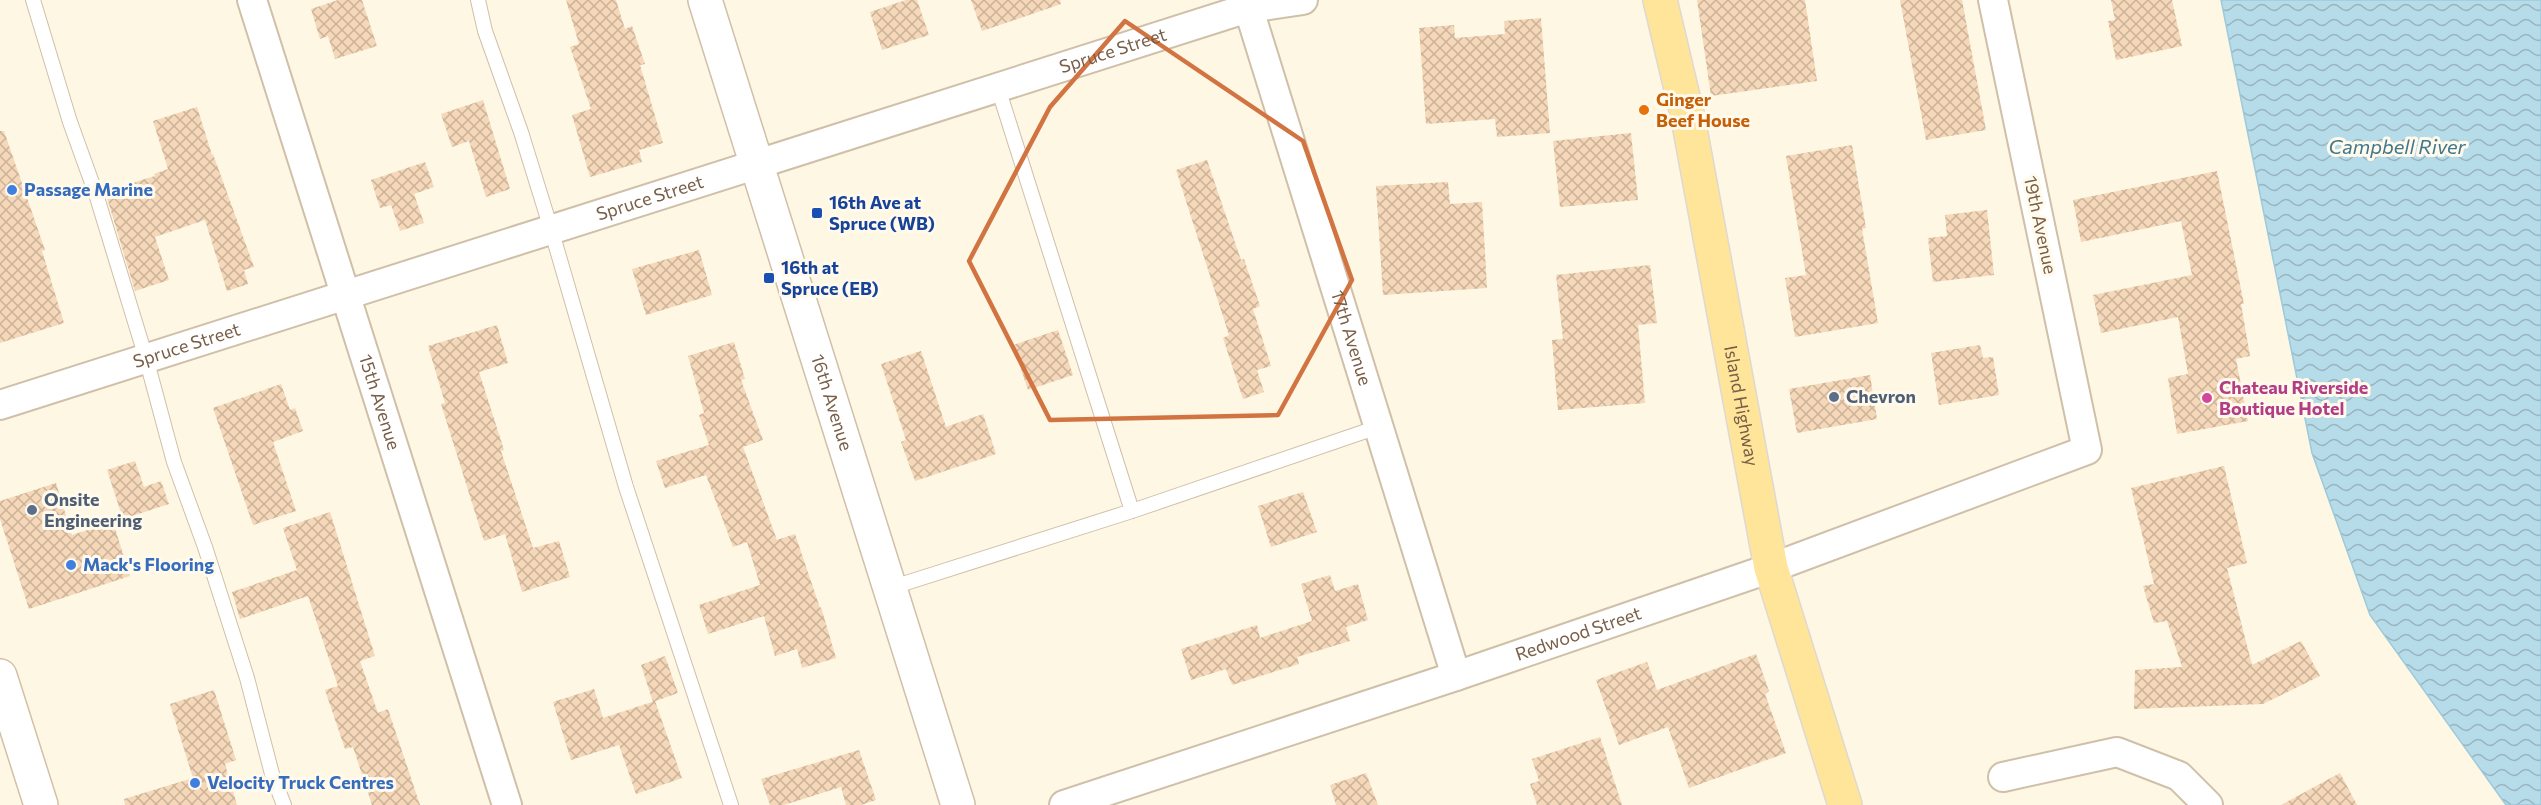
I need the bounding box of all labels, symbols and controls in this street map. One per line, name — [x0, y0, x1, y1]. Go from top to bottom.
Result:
street label: Spruce Street — [1056, 23, 1169, 77]
place label: Ginger Beef House — [1656, 88, 1750, 131]
marker: Ginger Beef House — [1637, 103, 1651, 117]
water label: Campbell River — [2329, 134, 2466, 158]
street label: Spruce Street — [593, 170, 706, 225]
street label: 19th Avenue — [2020, 174, 2062, 276]
place label: Passage Marine — [24, 178, 153, 200]
marker: Passage Marine — [5, 183, 19, 197]
place label: 16th Ave at Spruce (WB) — [829, 191, 935, 234]
marker: 16th Ave at Spruce (WB) — [810, 206, 824, 220]
place label: 16th at Spruce (EB) — [781, 256, 879, 299]
marker: 16th at Spruce (EB) — [762, 271, 776, 285]
street label: 17th Avenue — [1327, 288, 1377, 388]
street label: Spruce Street — [130, 317, 243, 372]
street label: Island Highway — [1720, 344, 1764, 468]
street label: 15th Avenue — [355, 351, 406, 453]
street label: 16th Avenue — [807, 351, 858, 453]
place label: Chateau Riverside Boutique Hotel — [2219, 376, 2368, 419]
place label: Chevron — [1846, 385, 1916, 407]
marker: Chevron — [1827, 390, 1841, 404]
marker: Chateau Riverside Boutique Hotel — [2200, 391, 2214, 405]
place label: Onsite Engineering — [44, 488, 142, 531]
marker: Onsite Engineering — [25, 503, 39, 517]
place label: Mack's Flooring — [83, 553, 214, 575]
marker: Mack's Flooring — [64, 558, 78, 572]
street label: Redwood Street — [1512, 601, 1644, 665]
place label: Velocity Truck Centres — [207, 771, 394, 793]
marker: Velocity Truck Centres — [188, 776, 202, 790]

